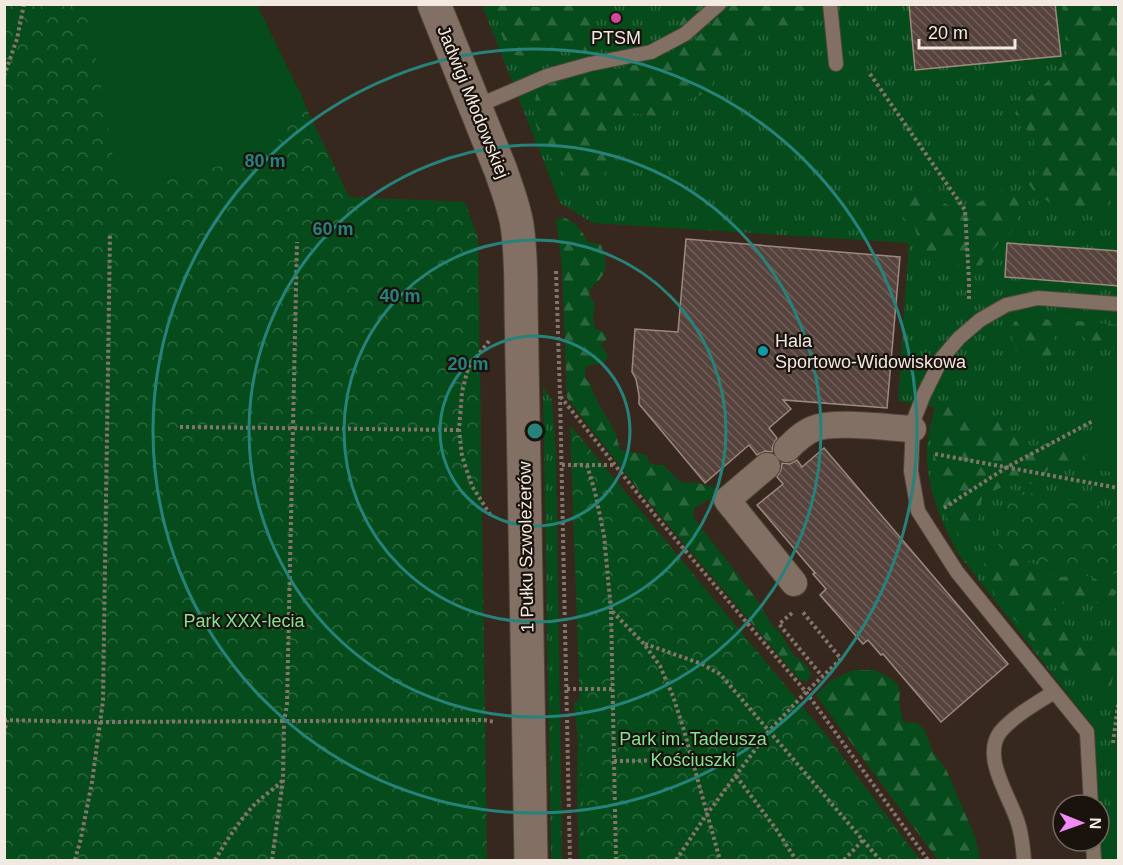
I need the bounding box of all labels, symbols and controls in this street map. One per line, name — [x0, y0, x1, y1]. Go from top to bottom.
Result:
marker: PTSM — [609, 11, 623, 25]
scale bar — [919, 12, 1015, 50]
street label: Jadwigi Młodowskiej — [433, 23, 513, 181]
text: 20 m — [928, 23, 968, 43]
place label: PTSM — [591, 28, 641, 48]
text: 80 m — [244, 151, 286, 171]
text: 60 m — [312, 219, 354, 239]
text: 40 m — [379, 286, 421, 306]
place label: Hala Sportowo-Widowiskowa — [775, 331, 967, 372]
marker: Hala Sportowo-Widowiskowa — [756, 344, 770, 358]
text: 20 m — [447, 354, 489, 374]
centre of rings — [525, 421, 545, 441]
street label: 1 Pułku Szwoleżerów — [514, 460, 537, 633]
park label: Park XXX-lecia — [183, 611, 306, 631]
park label: Park im. Tadeusza Kościuszki — [619, 729, 768, 770]
north arrow — [1051, 793, 1111, 853]
text: N — [1087, 817, 1104, 829]

